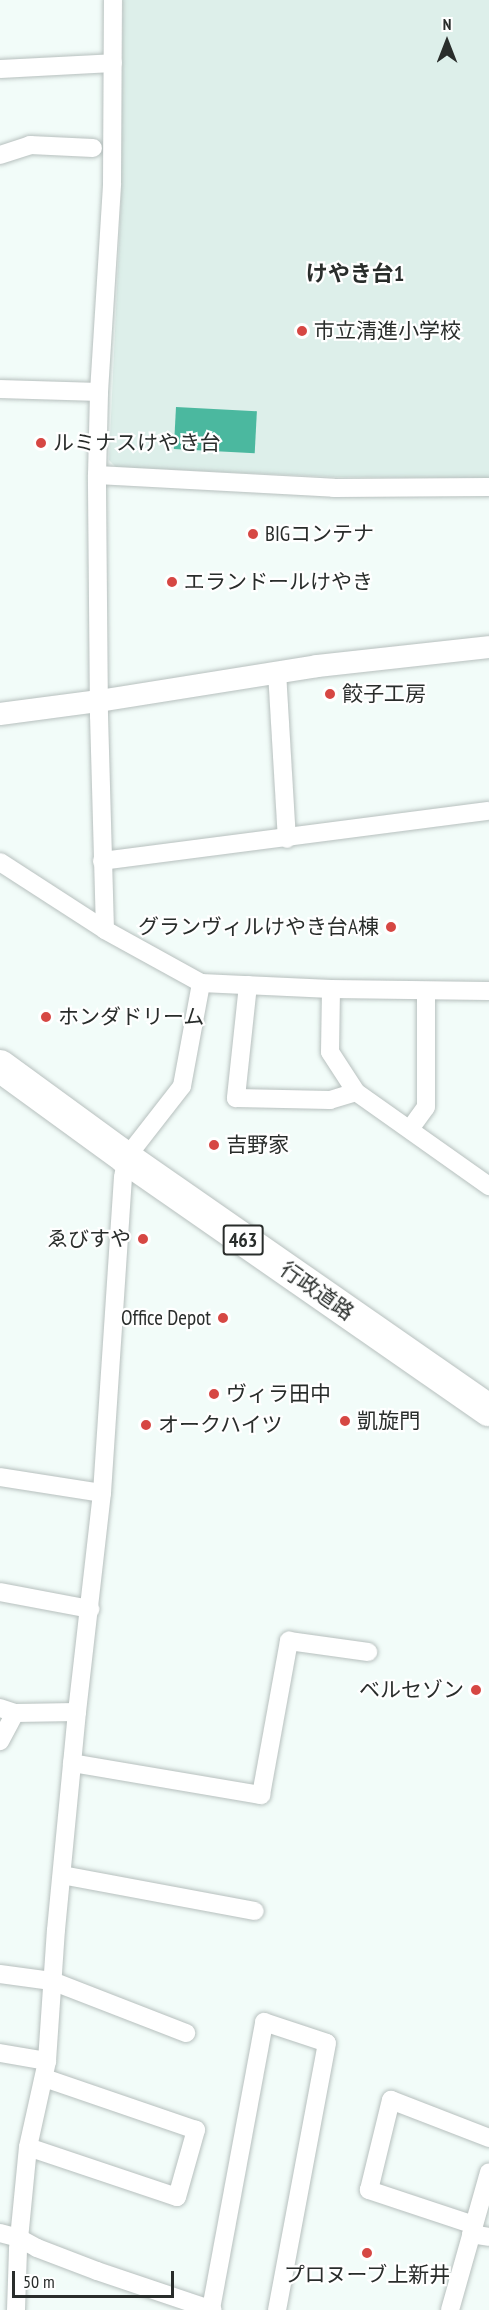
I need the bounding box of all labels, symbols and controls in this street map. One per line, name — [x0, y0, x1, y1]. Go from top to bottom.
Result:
north arrow — [417, 12, 477, 72]
text: N — [443, 14, 451, 34]
district label: けやき台1 — [306, 261, 404, 287]
place label: 市立清進小学校 — [314, 318, 461, 344]
marker: 市立清進小学校 — [295, 324, 309, 338]
place label: ルミナスけやき台 — [53, 430, 221, 456]
marker: ルミナスけやき台 — [34, 436, 48, 450]
place label: BIGコンテナ — [265, 521, 374, 547]
marker: BIGコンテナ — [246, 527, 260, 541]
place label: エランドールけやき — [184, 569, 373, 595]
marker: エランドールけやき — [165, 575, 179, 589]
place label: 餃子工房 — [342, 681, 426, 707]
marker: 餃子工房 — [323, 687, 337, 701]
place label: グランヴィルけやき台A棟 — [138, 914, 379, 940]
marker: グランヴィルけやき台A棟 — [384, 920, 398, 934]
place label: ホンダドリーム — [58, 1004, 205, 1030]
marker: ホンダドリーム — [39, 1010, 53, 1024]
place label: 吉野家 — [226, 1132, 289, 1158]
marker: 吉野家 — [207, 1138, 221, 1152]
road number: 463 — [222, 1223, 264, 1257]
place label: ゑびすや — [47, 1226, 131, 1252]
marker: ゑびすや — [136, 1232, 150, 1246]
street label: 行政道路 — [275, 1257, 359, 1325]
place label: Office Depot — [121, 1305, 211, 1331]
marker: Office Depot — [216, 1311, 230, 1325]
place label: ヴィラ田中 — [226, 1381, 331, 1407]
marker: ヴィラ田中 — [207, 1387, 221, 1401]
place label: 凱旋門 — [357, 1408, 420, 1434]
place label: オークハイツ — [158, 1412, 284, 1438]
marker: 凱旋門 — [338, 1414, 352, 1428]
marker: オークハイツ — [139, 1418, 153, 1432]
place label: ベルセゾン — [359, 1677, 464, 1703]
marker: ベルセゾン — [469, 1683, 483, 1697]
marker: プロヌーブ上新井 — [360, 2246, 374, 2260]
scale bar — [15, 2259, 177, 2297]
place label: プロヌーブ上新井 — [283, 2262, 451, 2288]
text: 50 m — [23, 2270, 55, 2293]

